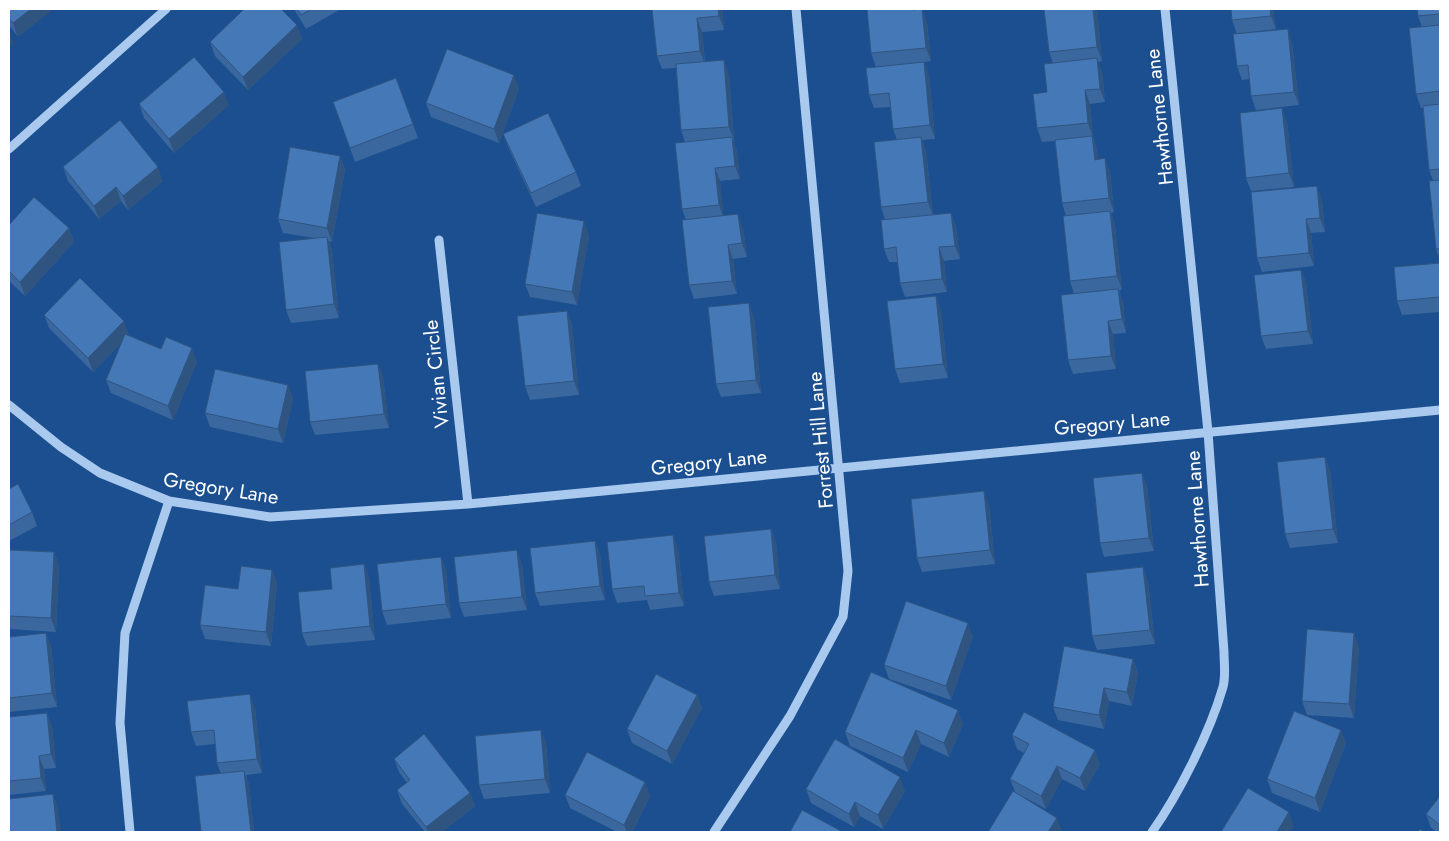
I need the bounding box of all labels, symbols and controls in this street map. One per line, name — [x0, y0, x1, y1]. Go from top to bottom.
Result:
street label: Hawthorne Lane — [1138, 47, 1181, 186]
street label: Vivian Circle — [416, 319, 457, 429]
street label: Forrest Hill Lane — [800, 370, 841, 509]
street label: Gregory Lane — [1053, 404, 1171, 443]
street label: Gregory Lane — [650, 442, 768, 483]
street label: Hawthorne Lane — [1178, 450, 1217, 588]
street label: Gregory Lane — [161, 465, 281, 512]

